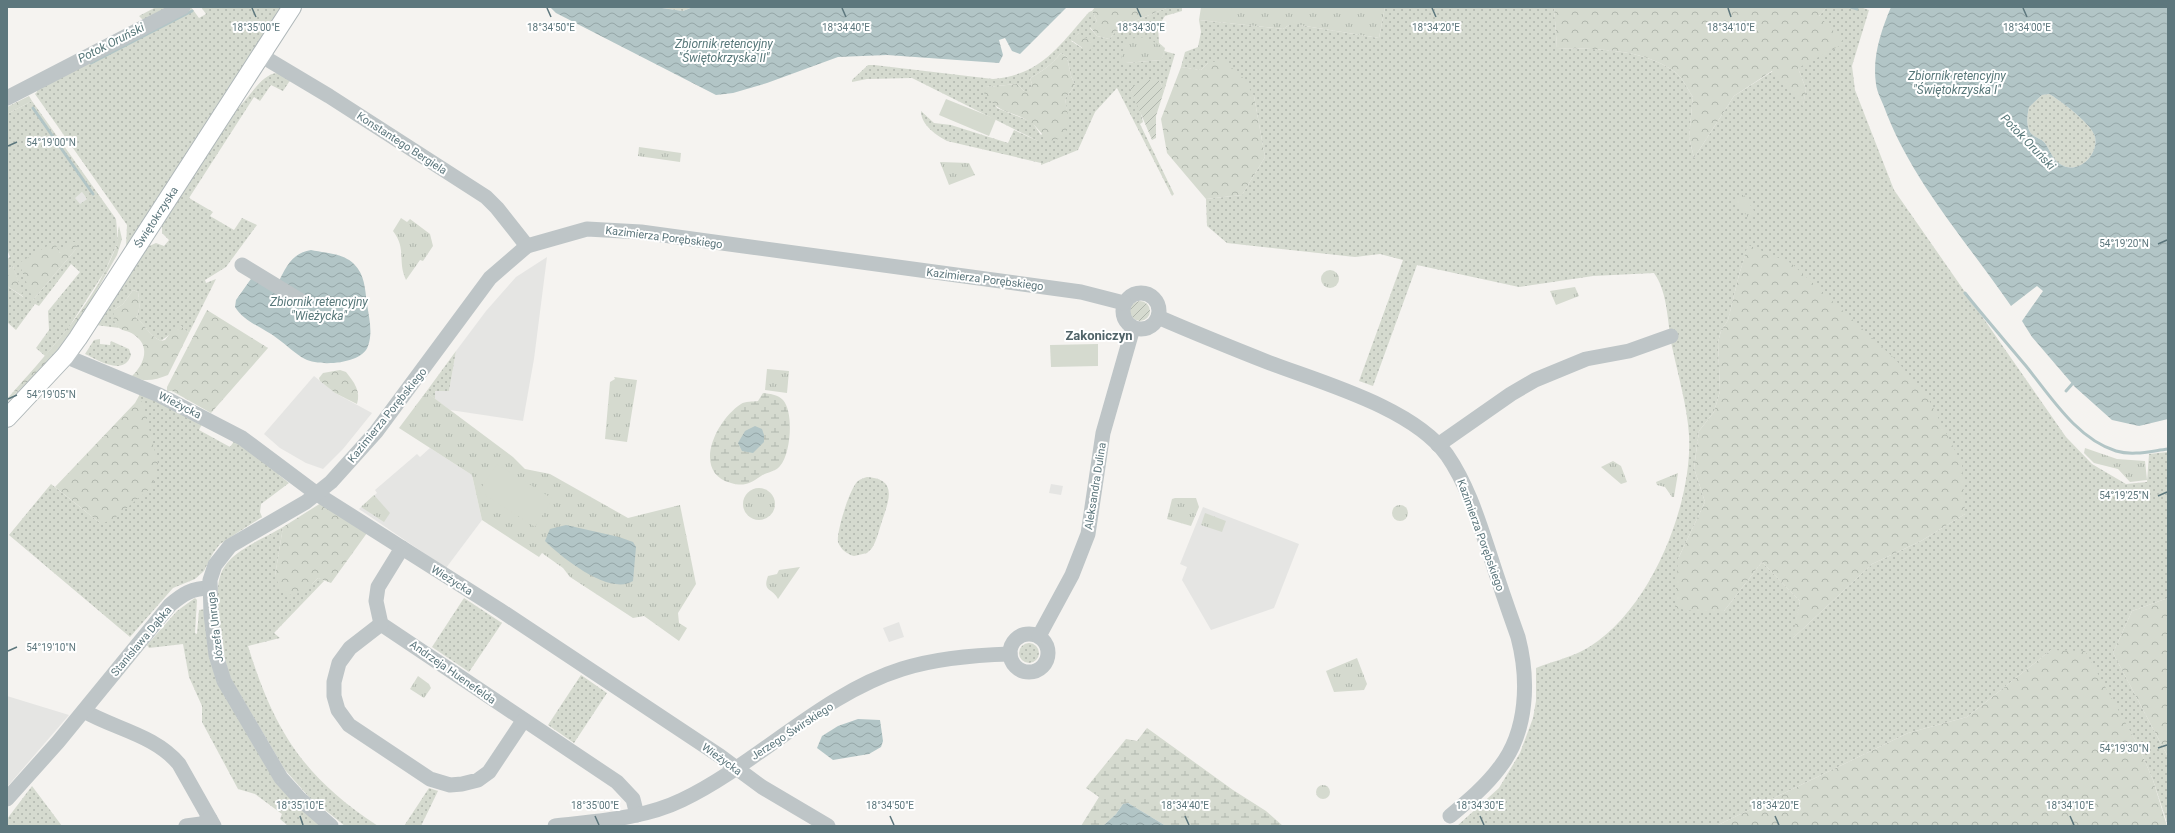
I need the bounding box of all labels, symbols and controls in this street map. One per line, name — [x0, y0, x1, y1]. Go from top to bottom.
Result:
water label: Potok Oruński — [75, 20, 147, 66]
text: 18°35'00"E — [232, 22, 280, 33]
text: 18°34'50"E — [527, 22, 575, 33]
text: 18°34'40"E — [822, 22, 870, 33]
text: 18°34'30"E — [1117, 22, 1165, 33]
text: 18°34'20"E — [1412, 22, 1460, 33]
text: 18°34'10"E — [1707, 22, 1755, 33]
text: 18°34'00"E — [2003, 22, 2051, 33]
water label: Zbiornik retencyjny "Świętokrzyska II" — [674, 37, 773, 65]
water label: Zbiornik retencyjny "Świętokrzyska I" — [1907, 69, 2006, 97]
street label: Konstantego Bergiela — [354, 109, 449, 177]
water label: Potok Oruński — [1998, 111, 2058, 173]
text: 54°19'00"N — [26, 137, 76, 148]
street label: Świętokrzyska — [132, 184, 181, 250]
street label: Kazimierza Porębskiego — [605, 224, 723, 251]
text: 54°19'20"N — [2099, 238, 2149, 249]
street label: Kazimierza Porębskiego — [926, 266, 1044, 293]
water label: Zbiornik retencyjny "Wieżycka" — [269, 295, 368, 323]
district label: Zakoniczyn — [1065, 328, 1133, 343]
street label: Kazimierza Porębskiego — [345, 365, 430, 465]
text: 54°19'05"N — [26, 389, 76, 400]
street label: Wieżycka — [156, 389, 203, 422]
street label: Aleksandra Dulina — [1082, 442, 1109, 531]
street label: Kazimierza Porębskiego — [1454, 477, 1507, 593]
text: 54°19'25"N — [2099, 490, 2149, 501]
street label: Wieżycka — [429, 563, 475, 598]
street label: Józefa Unruga — [205, 591, 226, 663]
street label: Stanisława Dąbka — [108, 604, 174, 679]
street label: Andrzeja Huenefelda — [407, 638, 498, 707]
text: 54°19'10"N — [26, 642, 76, 653]
street label: Jerzego Świrskiego — [749, 700, 836, 763]
street label: Wieżycka — [699, 741, 744, 778]
text: 54°19'30"N — [2099, 743, 2149, 754]
text: 18°35'10"E — [276, 800, 324, 811]
text: 18°35'00"E — [571, 800, 619, 811]
text: 18°34'50"E — [866, 800, 914, 811]
text: 18°34'40"E — [1161, 800, 1209, 811]
text: 18°34'30"E — [1456, 800, 1504, 811]
text: 18°34'20"E — [1751, 800, 1799, 811]
text: 18°34'10"E — [2046, 800, 2094, 811]

